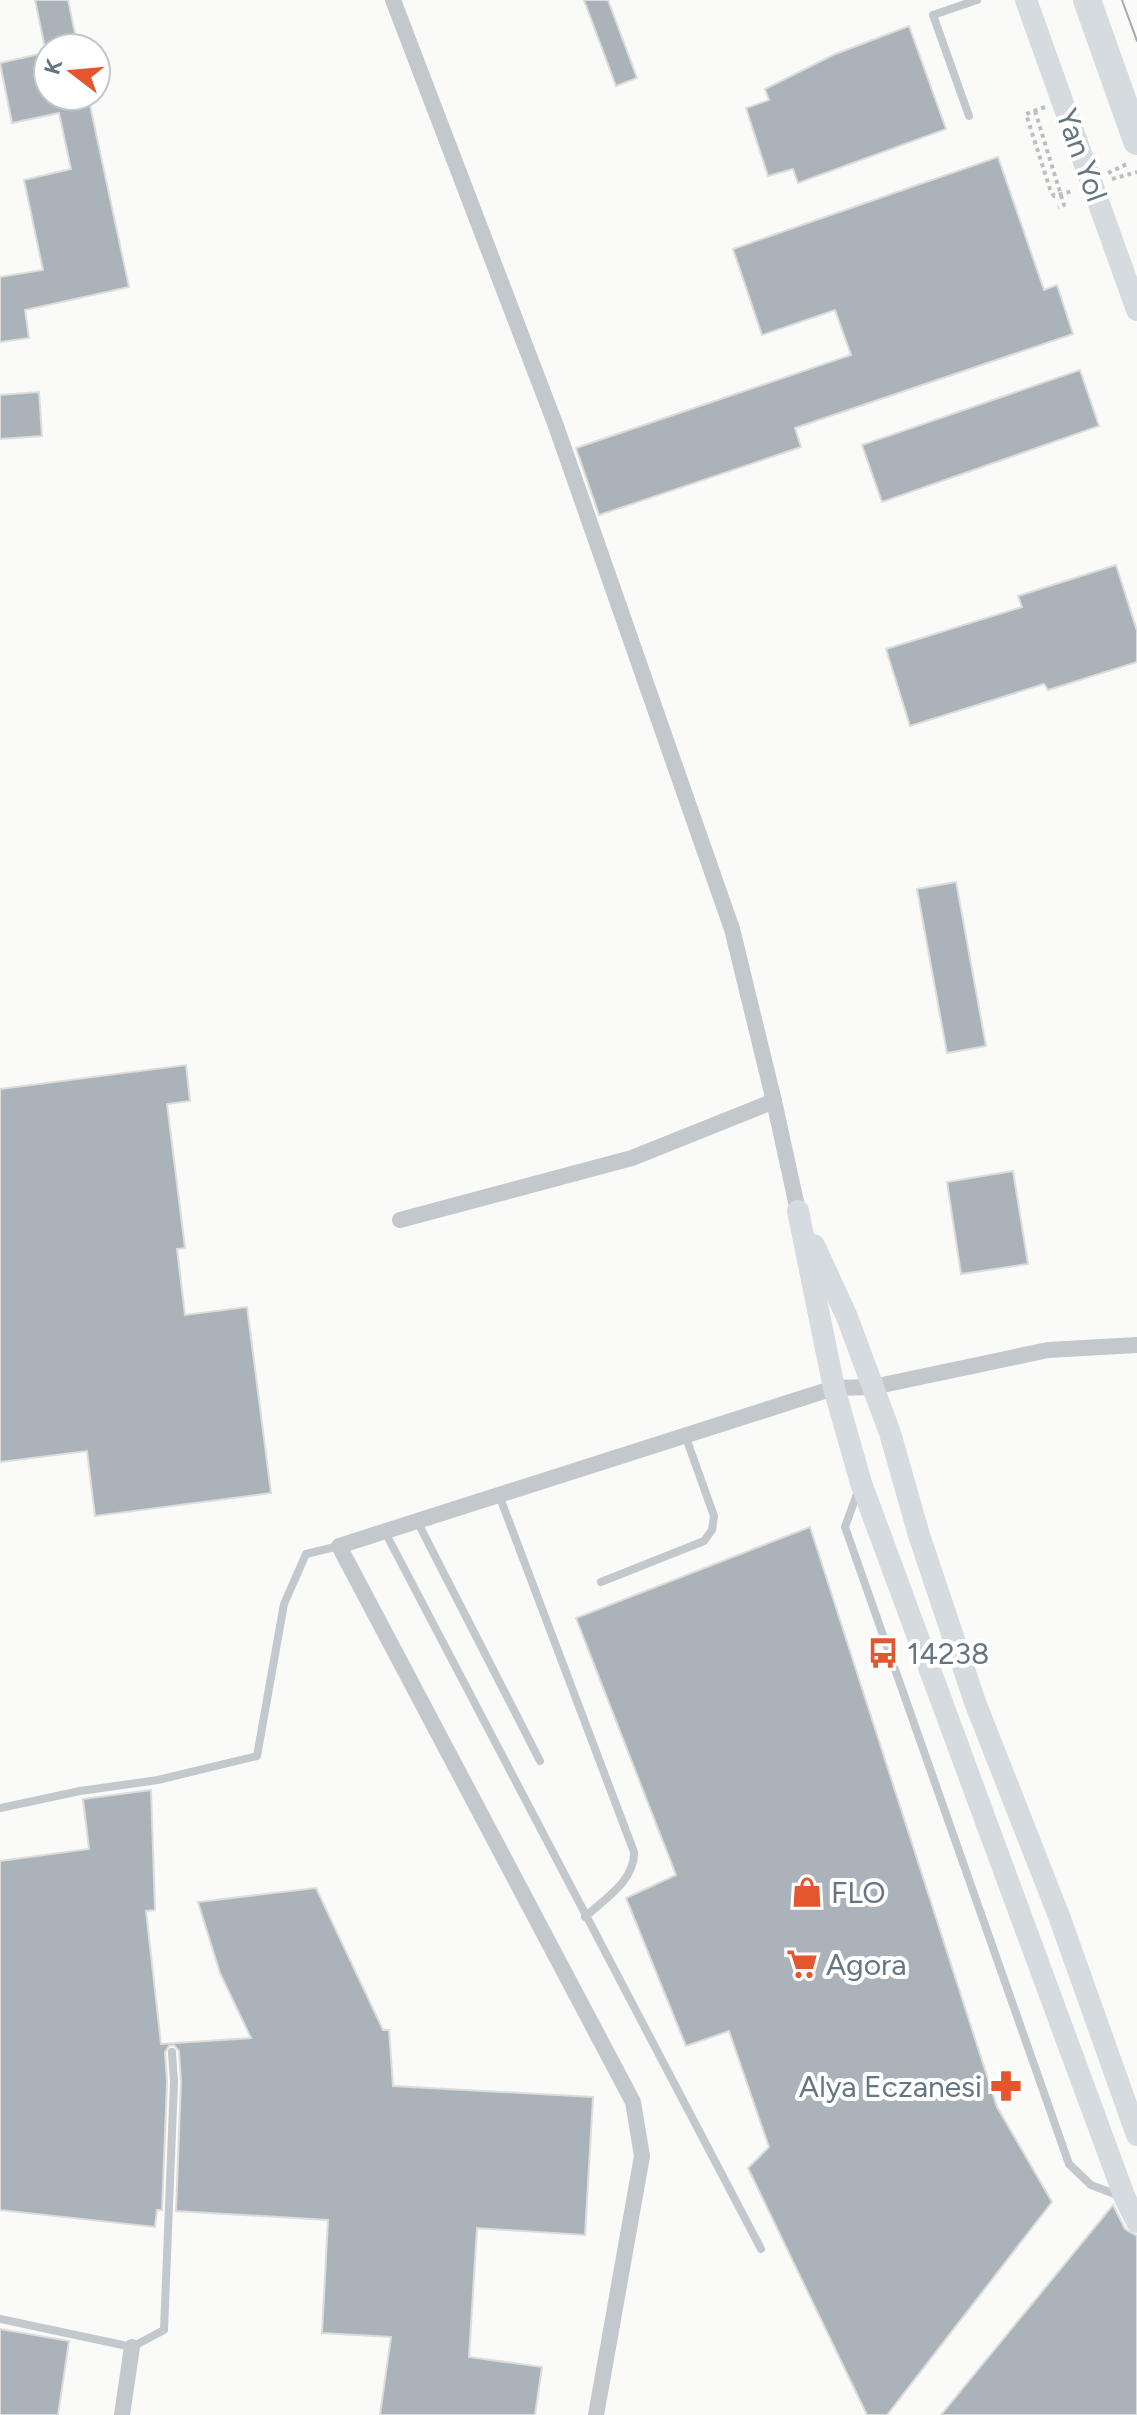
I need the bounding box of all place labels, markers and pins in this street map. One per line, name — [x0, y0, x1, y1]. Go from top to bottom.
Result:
place label: 14238 — [907, 1635, 990, 1672]
bus stop icon: 14238 — [866, 1636, 900, 1670]
place label: FLO — [831, 1874, 886, 1911]
shop icon: FLO — [790, 1875, 824, 1909]
place label: Agora — [826, 1946, 907, 1983]
supermarket icon: Agora — [785, 1947, 819, 1981]
place label: Alya Eczanesi — [799, 2068, 982, 2105]
pharmacy icon: Alya Eczanesi — [989, 2069, 1023, 2103]

